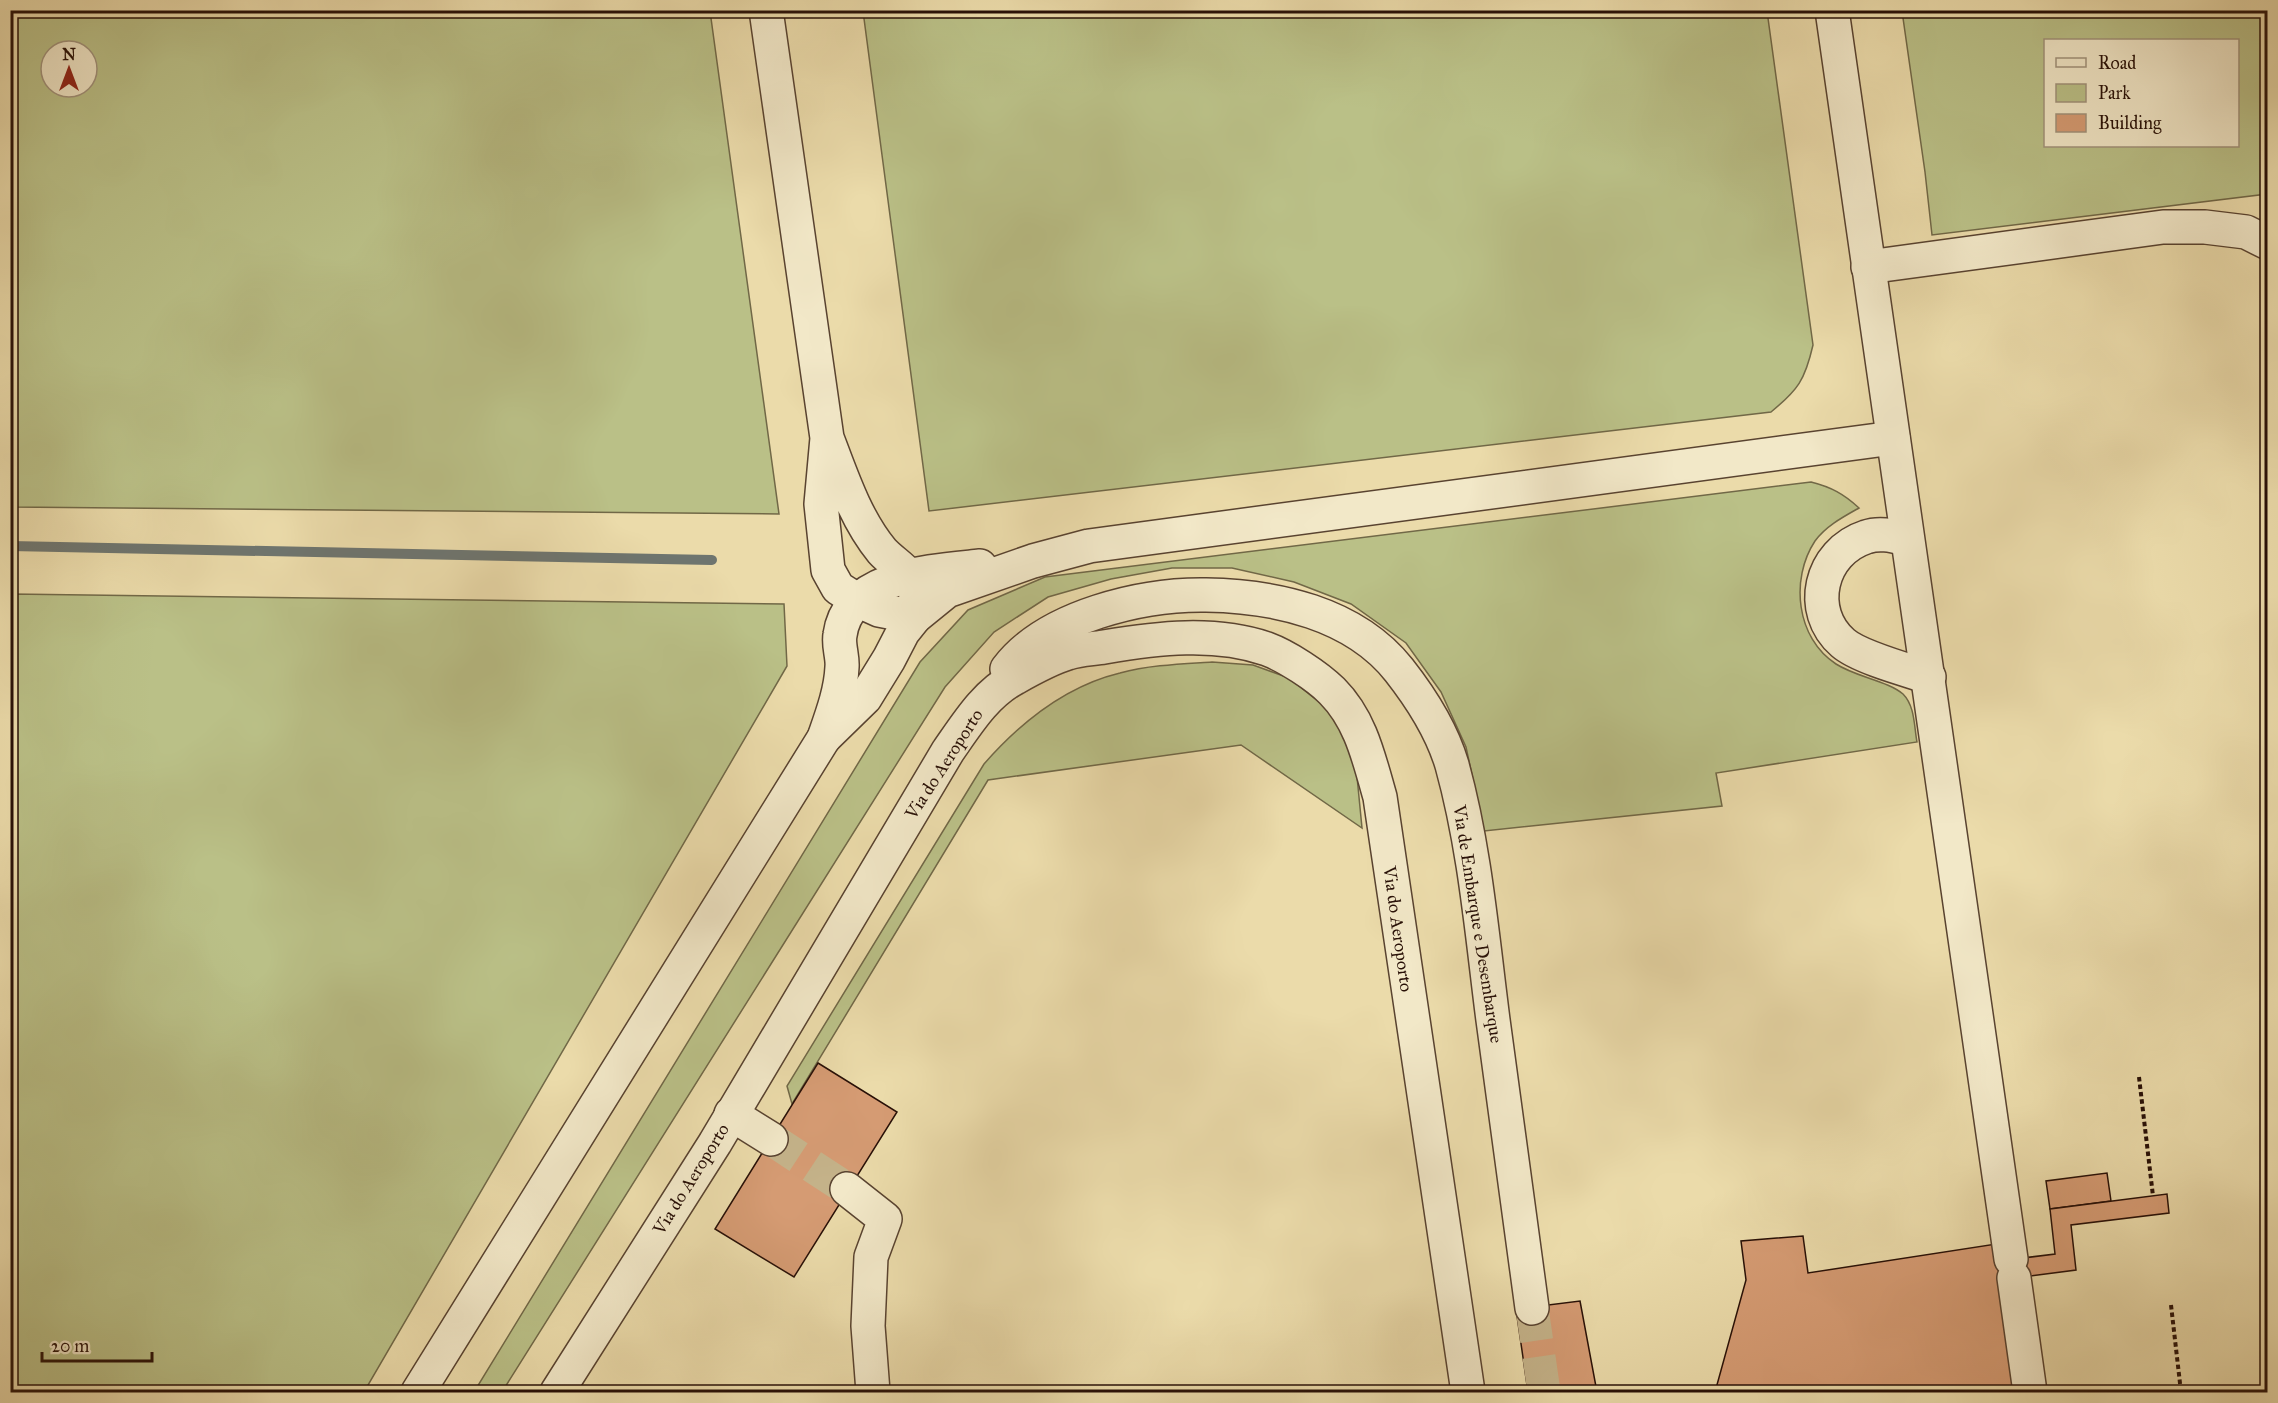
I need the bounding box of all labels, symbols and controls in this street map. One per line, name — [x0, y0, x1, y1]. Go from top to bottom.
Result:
north arrow — [39, 39, 99, 99]
legend — [2044, 39, 2239, 147]
text: N — [62, 45, 76, 64]
text: Road — [2098, 52, 2136, 74]
text: Park — [2098, 82, 2131, 104]
text: Building — [2098, 112, 2162, 135]
street label: Via do Aeroporto — [900, 705, 988, 824]
street label: Via de Embarque e Desembarque — [1447, 802, 1508, 1045]
street label: Via do Aeroporto — [1378, 864, 1418, 993]
street label: Via do Aeroporto — [648, 1119, 734, 1240]
scale bar — [42, 1325, 152, 1363]
text: 20 m — [51, 1335, 89, 1357]

